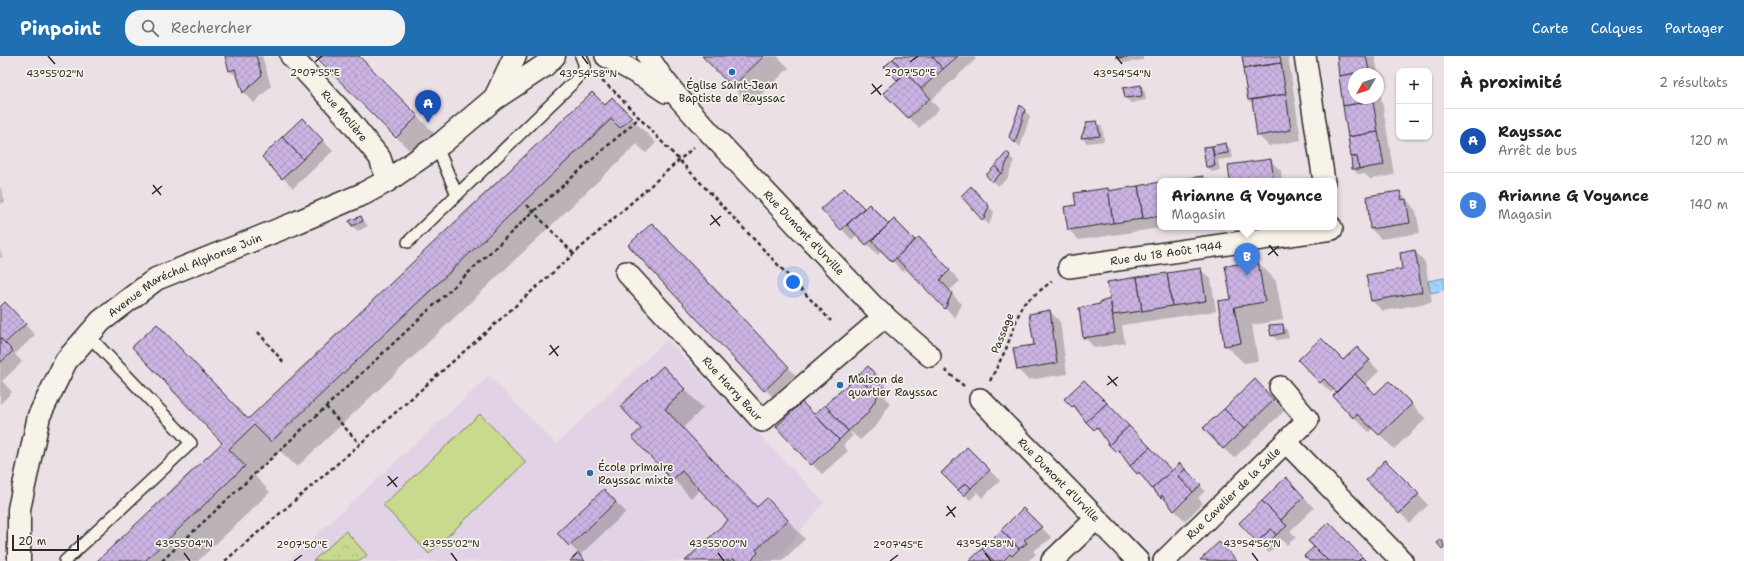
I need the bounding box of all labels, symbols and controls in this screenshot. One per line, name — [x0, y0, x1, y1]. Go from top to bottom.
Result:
search box — [125, 10, 405, 46]
text: Pinpoint — [20, 16, 101, 41]
icon: search — [139, 17, 161, 39]
text: Rechercher — [171, 18, 252, 38]
text: Carte — [1532, 19, 1569, 37]
text: Calques — [1591, 19, 1643, 37]
text: Partager — [1665, 19, 1724, 37]
text: 2°07'55"E — [290, 66, 340, 79]
text: 2°07'50"E — [884, 66, 936, 79]
text: 43°55'02"N — [26, 67, 84, 80]
text: 43°54'58"N — [559, 67, 617, 80]
marker: Église Saint-Jean Baptiste de Rayssac — [727, 67, 737, 77]
text: 43°54'54"N — [1093, 67, 1151, 80]
north arrow — [1348, 68, 1384, 104]
map controls — [1396, 68, 1432, 140]
button: + — [1396, 68, 1432, 104]
text: À proximité — [1460, 71, 1562, 93]
text: 2 résultats — [1659, 74, 1728, 91]
place label: Église Saint-Jean Baptiste de Rayssac — [679, 77, 786, 106]
street label: Rue Molière — [318, 87, 371, 145]
pin: A — [415, 90, 441, 123]
button: − — [1396, 104, 1432, 140]
text: Rayssac — [1498, 122, 1562, 142]
text: A — [1468, 132, 1478, 149]
text: 120 m — [1690, 132, 1728, 149]
text: Arrêt de bus — [1498, 142, 1577, 159]
popup — [1157, 178, 1337, 230]
text: Arianne G Voyance — [1172, 186, 1322, 206]
text: Arianne G Voyance — [1498, 186, 1649, 206]
street label: Rue Dumont d'Urville — [760, 187, 847, 279]
text: B — [1469, 196, 1477, 213]
text: 140 m — [1689, 196, 1728, 213]
text: Magasin — [1172, 206, 1226, 223]
text: Magasin — [1498, 206, 1552, 223]
street label: Avenue Maréchal Alphonse Juin — [105, 230, 264, 321]
street label: Rue du 18 Août 1944 — [1109, 238, 1223, 269]
pin: B — [1234, 243, 1260, 276]
your location — [783, 272, 803, 292]
street label: Passage — [987, 311, 1017, 356]
street label: Rue Harry Baur — [699, 353, 766, 425]
place label: Maison de quartier Rayssac — [848, 372, 938, 400]
marker: Maison de quartier Rayssac — [835, 380, 845, 390]
street label: Rue Dumont d'Urville — [1014, 435, 1103, 526]
street label: Rue Cavelier de la Salle — [1183, 444, 1284, 543]
place label: École primaire Rayssac mixte — [598, 459, 674, 488]
marker: École primaire Rayssac mixte — [585, 468, 595, 478]
scale bar — [12, 533, 79, 552]
text: 20 m — [18, 534, 46, 549]
text: 43°55'04"N — [155, 537, 213, 550]
text: 43°55'02"N — [422, 537, 480, 550]
text: 43°55'00"N — [689, 537, 747, 550]
text: 43°54'58"N — [956, 537, 1014, 550]
text: 43°54'56"N — [1223, 537, 1281, 550]
text: 2°07'50"E — [276, 538, 328, 551]
text: 2°07'45"E — [873, 538, 923, 551]

